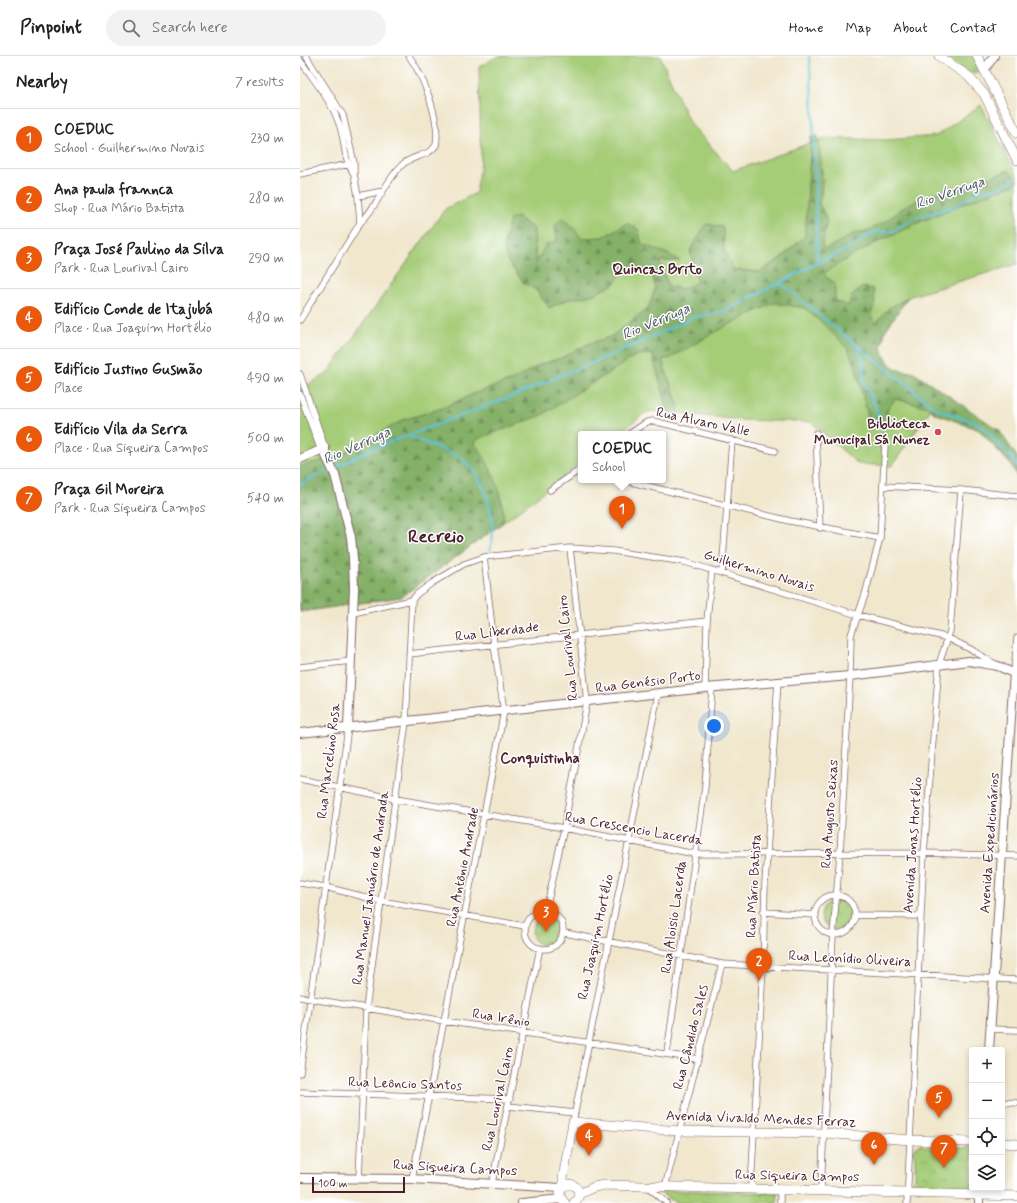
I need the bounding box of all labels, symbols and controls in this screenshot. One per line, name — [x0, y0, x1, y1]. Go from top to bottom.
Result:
search box — [106, 10, 386, 46]
text: Pinpoint — [20, 15, 82, 40]
icon: search — [120, 17, 142, 39]
text: Search here — [152, 18, 228, 38]
text: Home — [789, 19, 823, 37]
text: Map — [845, 19, 871, 37]
text: About — [893, 19, 928, 37]
text: Contact — [950, 19, 997, 37]
text: Nearby — [16, 71, 68, 93]
text: 7 results — [235, 74, 284, 91]
text: COEDUC — [54, 120, 114, 140]
text: 1 — [26, 130, 32, 147]
text: 230 m — [250, 130, 284, 147]
text: School · Guilhermino Novais — [54, 140, 204, 157]
water label: Rio Verruga — [913, 172, 988, 214]
text: Ana paula frannca — [54, 180, 173, 200]
text: 2 — [26, 190, 32, 207]
text: 280 m — [249, 190, 284, 207]
text: Shop · Rua Mário Batista — [54, 200, 185, 217]
text: Praça José Paulino da Silva — [54, 240, 224, 260]
text: 3 — [26, 250, 32, 267]
text: 290 m — [248, 250, 284, 267]
text: Park · Rua Lourival Cairo — [54, 260, 189, 277]
district label: Quincas Brito — [612, 260, 702, 280]
water label: Rio Verruga — [619, 298, 694, 345]
text: Edifício Conde de Itajubá — [54, 300, 213, 320]
text: 4 — [25, 310, 33, 327]
text: 480 m — [248, 310, 284, 327]
text: Place · Rua Joaquim Hortélio — [54, 320, 212, 337]
text: Edifício Justino Gusmão — [54, 360, 202, 380]
text: 5 — [25, 370, 33, 387]
text: 490 m — [247, 370, 284, 387]
text: Place — [54, 380, 83, 397]
street label: Rua Alvaro Valle — [655, 403, 751, 441]
place label: Biblioteca Munucipal Sá Nunez — [814, 415, 931, 449]
text: Edifício Vila da Serra — [54, 420, 188, 440]
water label: Rio Verruga — [320, 422, 395, 470]
marker: Biblioteca Munucipal Sá Nunez — [933, 427, 943, 437]
text: 6 — [26, 430, 32, 447]
text: 500 m — [247, 430, 284, 447]
popup — [578, 431, 666, 483]
text: COEDUC — [592, 439, 652, 459]
text: Place · Rua Siqueira Campos — [54, 440, 208, 457]
text: School — [592, 459, 626, 476]
text: Praça Gil Moreira — [54, 480, 164, 500]
text: 7 — [25, 490, 33, 507]
text: 540 m — [247, 490, 284, 507]
pin: 1 — [609, 496, 635, 529]
text: Park · Rua Siqueira Campos — [54, 500, 205, 517]
district label: Recreio — [408, 525, 464, 549]
street label: Guilhermino Novais — [701, 546, 817, 596]
street label: Rua Lourival Cairo — [553, 594, 583, 702]
street label: Rua Liberdade — [454, 618, 540, 646]
street label: Rua Genésio Porto — [594, 667, 702, 697]
street label: Rua Marcelino Rosa — [313, 702, 345, 820]
your location — [704, 716, 724, 736]
district label: Conquistinha — [500, 749, 580, 769]
street label: Rua Augusto Seixas — [817, 759, 843, 869]
street label: Avenida Expedicionários — [976, 772, 1004, 914]
street label: Avenida Jonas Hortélio — [899, 776, 927, 914]
street label: Rua Manuel Januário de Andrada — [348, 789, 394, 986]
street label: Rua Antônio Andrade — [443, 805, 483, 929]
street label: Rua Crescencio Lacerda — [563, 808, 705, 850]
street label: Rua Mário Batista — [742, 833, 766, 939]
street label: Rua Aloisio Lacerda — [657, 859, 691, 975]
street label: Rua Joaquim Hortélio — [574, 872, 618, 1002]
pin: 3 — [533, 899, 559, 932]
street label: Rua Leonídio Oliveira — [788, 947, 912, 971]
pin: 2 — [746, 948, 772, 981]
street label: Rua Cândido Sales — [669, 982, 713, 1091]
street label: Rua Irênio — [471, 1005, 531, 1031]
street label: Rua Lourival Cairo — [478, 1045, 518, 1153]
map controls — [969, 1047, 1005, 1191]
button: + — [969, 1047, 1005, 1083]
street label: Rua Leôncio Santos — [348, 1073, 462, 1095]
button: − — [969, 1083, 1005, 1119]
pin: 5 — [926, 1085, 952, 1118]
street label: Avenida Vivaldo Mendes Ferraz — [666, 1107, 856, 1131]
button: locate — [969, 1119, 1005, 1155]
pin: 4 — [576, 1123, 602, 1156]
pin: 6 — [861, 1132, 887, 1165]
pin: 7 — [931, 1135, 957, 1168]
button: layers — [969, 1155, 1005, 1191]
street label: Rua Siqueira Campos — [392, 1156, 518, 1180]
street label: Rua Siqueira Campos — [735, 1166, 859, 1186]
scale bar — [312, 1175, 405, 1194]
text: 100 m — [318, 1177, 348, 1191]

